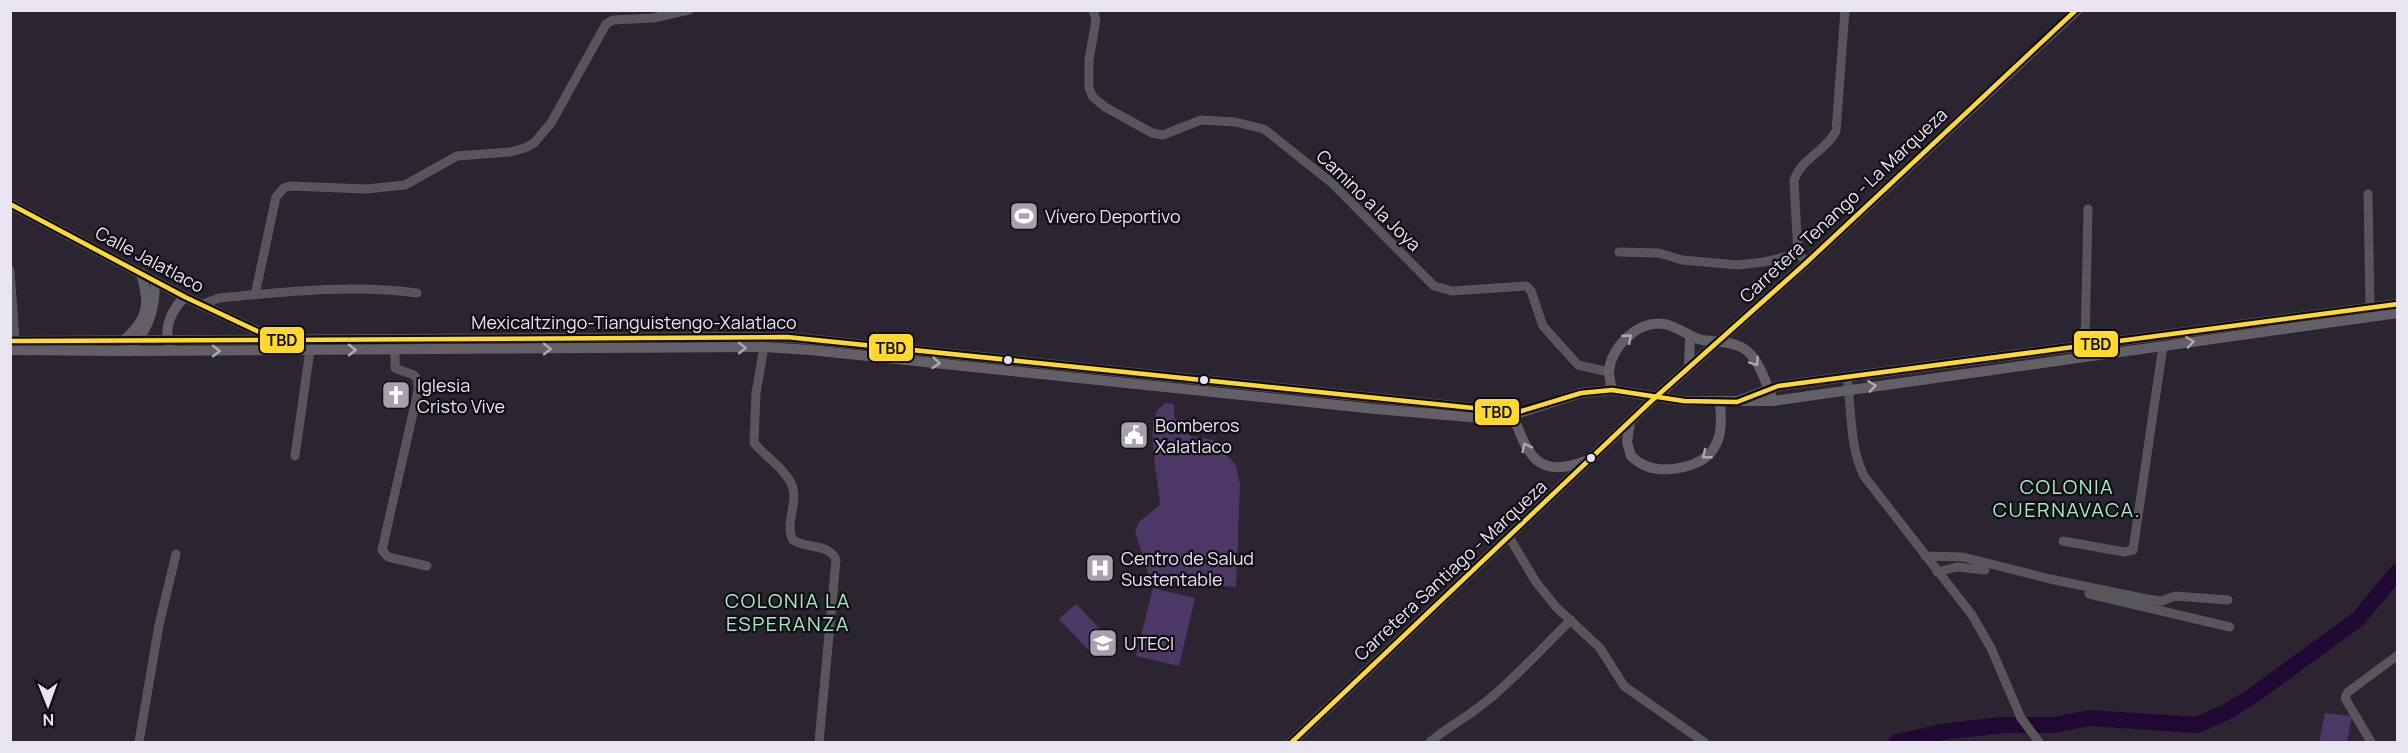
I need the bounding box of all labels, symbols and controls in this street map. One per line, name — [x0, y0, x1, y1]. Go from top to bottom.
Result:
street label: Carretera Tenango - La Marqueza — [1734, 102, 1952, 308]
street label: Camino a la Joya — [1312, 144, 1426, 256]
sports icon: Vívero Deportivo — [1008, 200, 1040, 232]
place label: Vívero Deportivo — [1045, 204, 1181, 228]
street label: Calle Jalatlaco — [92, 220, 208, 298]
street label: Mexicaltzingo-Tianguistengo-Xalatlaco — [471, 310, 797, 334]
line badge: TBD — [259, 326, 305, 354]
text: TBD — [266, 329, 298, 351]
line badge: TBD — [2073, 330, 2119, 358]
line badge: TBD — [868, 333, 914, 362]
text: TBD — [2080, 333, 2112, 355]
one-way arrow — [1621, 334, 1632, 345]
one-way arrow — [2186, 336, 2195, 348]
text: TBD — [875, 337, 907, 359]
one-way arrow — [737, 342, 746, 354]
one-way arrow — [542, 343, 551, 355]
one-way arrow — [347, 344, 356, 356]
one-way arrow — [211, 345, 220, 357]
unlabelled marker — [1002, 354, 1014, 366]
one-way arrow — [931, 356, 940, 369]
one-way arrow — [1748, 356, 1759, 367]
place label: Iglesia Cristo Vive — [417, 373, 505, 418]
unlabelled marker — [1198, 374, 1210, 386]
church icon: Iglesia Cristo Vive — [380, 379, 412, 411]
one-way arrow — [1868, 380, 1877, 392]
line badge: TBD — [1474, 398, 1520, 426]
text: TBD — [1481, 401, 1513, 423]
place label: Bomberos Xalatlaco — [1155, 413, 1239, 458]
public building icon: Bomberos Xalatlaco — [1118, 419, 1150, 451]
one-way arrow — [1522, 442, 1533, 453]
one-way arrow — [1702, 448, 1713, 459]
unlabelled marker — [1585, 452, 1597, 464]
district label: COLONIA CUERNAVACA. — [1993, 473, 2141, 523]
street label: Carretera Santiago - Marqueza — [1349, 474, 1551, 666]
place label: Centro de Salud Sustentable — [1121, 546, 1254, 591]
hospital icon: Centro de Salud Sustentable — [1084, 552, 1116, 584]
district label: COLONIA LA ESPERANZA — [725, 587, 851, 637]
school or university icon: UTECI — [1087, 627, 1119, 659]
place label: UTECI — [1124, 631, 1174, 655]
north arrow — [18, 675, 78, 735]
text: N — [42, 709, 54, 731]

